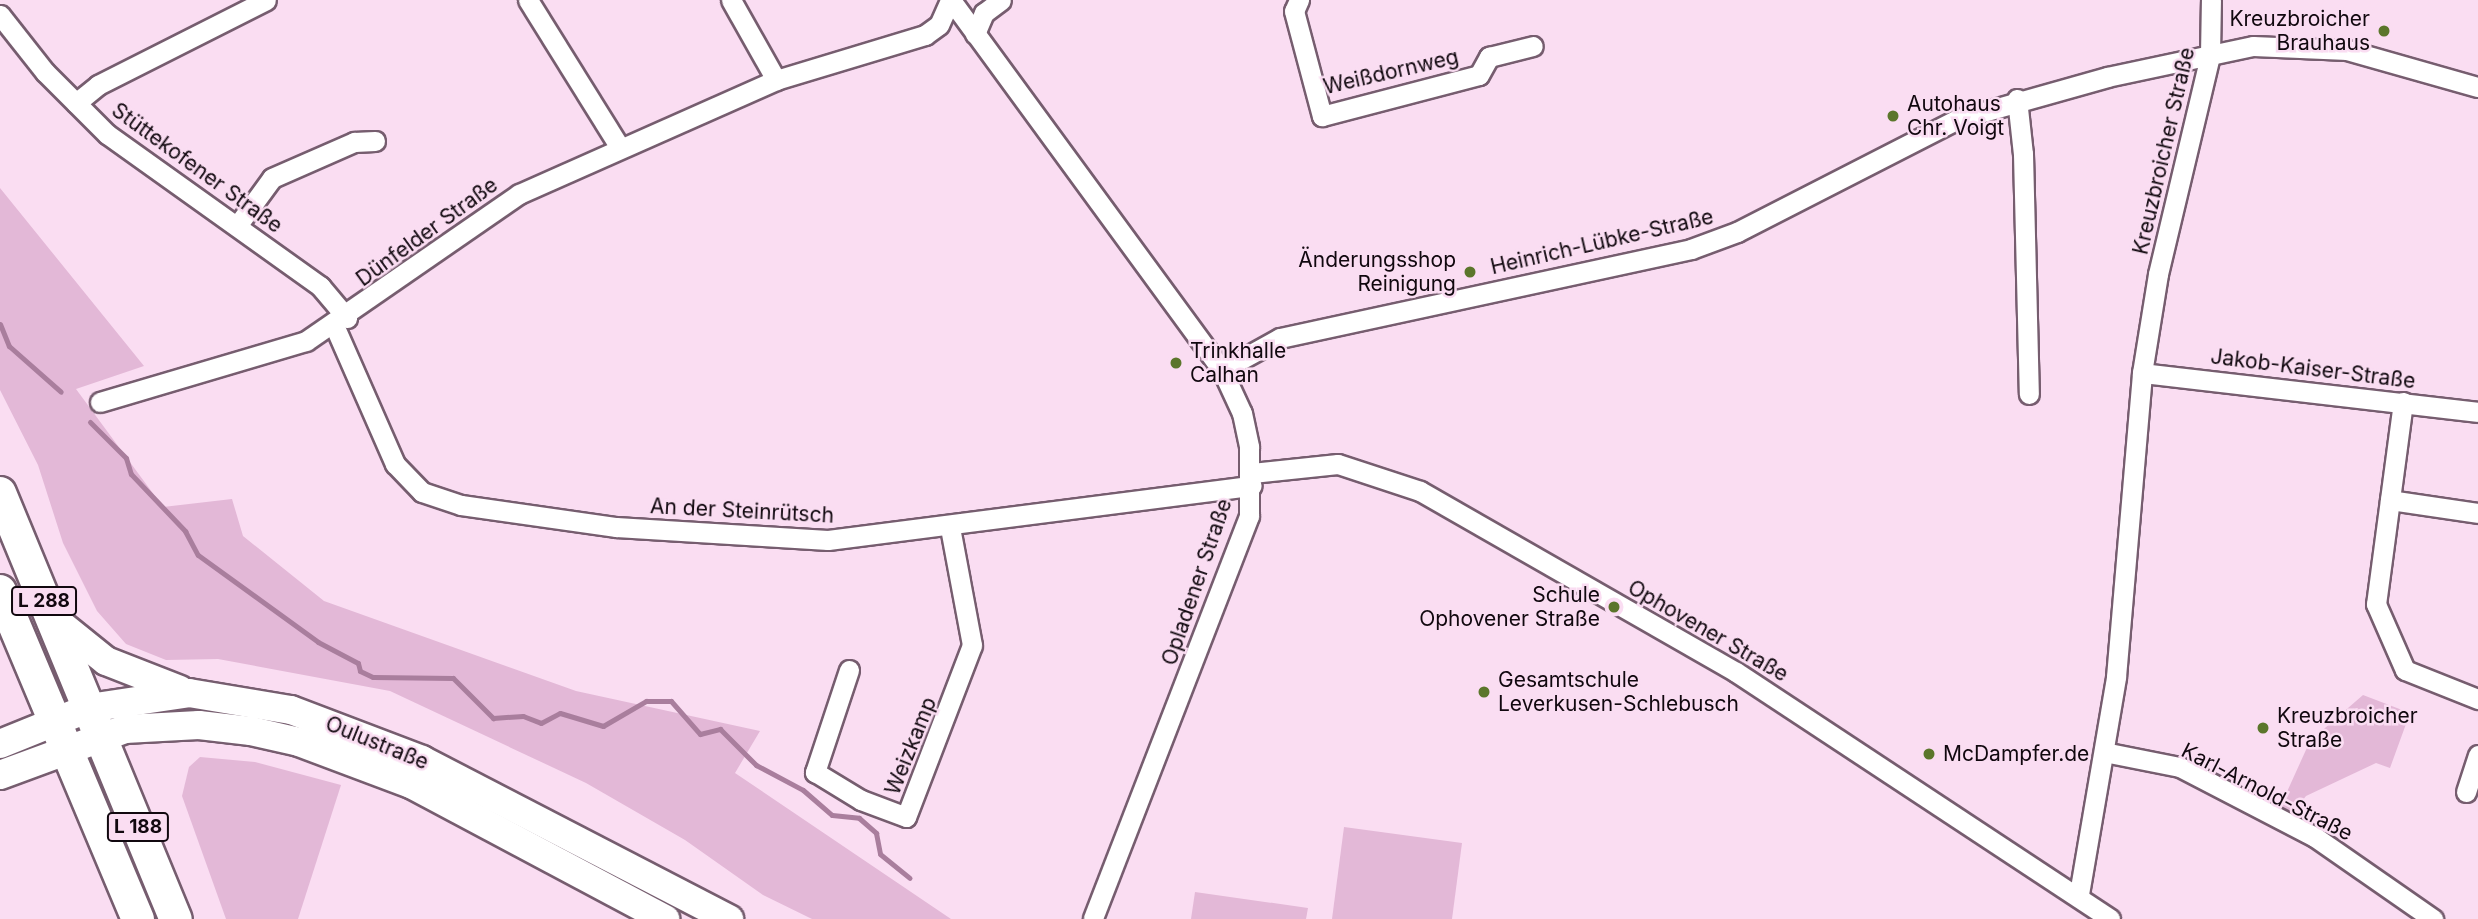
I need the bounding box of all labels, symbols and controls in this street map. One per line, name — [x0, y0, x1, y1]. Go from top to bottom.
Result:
place label: Kreuzbroicher Brauhaus — [2229, 6, 2370, 56]
marker: Kreuzbroicher Brauhaus — [2376, 23, 2392, 39]
street label: Weißdornweg — [1321, 44, 1461, 100]
street label: Kreuzbroicher Straße — [2128, 45, 2200, 257]
place label: Autohaus Chr. Voigt — [1907, 91, 2004, 141]
street label: Stüttekofener Straße — [107, 98, 287, 238]
marker: Autohaus Chr. Voigt — [1885, 108, 1901, 124]
street label: Dünfelder Straße — [351, 172, 503, 292]
street label: Heinrich-Lübke-Straße — [1488, 204, 1716, 280]
place label: Änderungsshop Reinigung — [1298, 247, 1456, 297]
marker: Änderungsshop Reinigung — [1462, 264, 1478, 280]
place label: Trinkhalle Calhan — [1190, 338, 1286, 388]
street label: Jakob-Kaiser-Straße — [2209, 344, 2417, 394]
marker: Trinkhalle Calhan — [1168, 355, 1184, 371]
street label: An der Steinrütsch — [649, 494, 835, 528]
street label: Opladener Straße — [1157, 495, 1237, 669]
street label: Ophovener Straße — [1623, 575, 1793, 687]
place label: Schule Ophovener Straße — [1419, 582, 1600, 632]
road number: L 288 — [11, 586, 77, 616]
marker: Schule Ophovener Straße — [1606, 599, 1622, 615]
place label: Gesamtschule Leverkusen-Schlebusch — [1498, 667, 1739, 717]
marker: Gesamtschule Leverkusen-Schlebusch — [1476, 684, 1492, 700]
street label: Weizkamp — [880, 693, 942, 799]
place label: Kreuzbroicher Straße — [2277, 703, 2418, 753]
street label: Oulustraße — [322, 711, 432, 775]
marker: Kreuzbroicher Straße — [2255, 720, 2271, 736]
street label: Karl-Arnold-Straße — [2177, 738, 2357, 846]
place label: McDampfer.de — [1943, 741, 2089, 767]
marker: McDampfer.de — [1921, 746, 1937, 762]
road number: L 188 — [106, 812, 170, 842]

